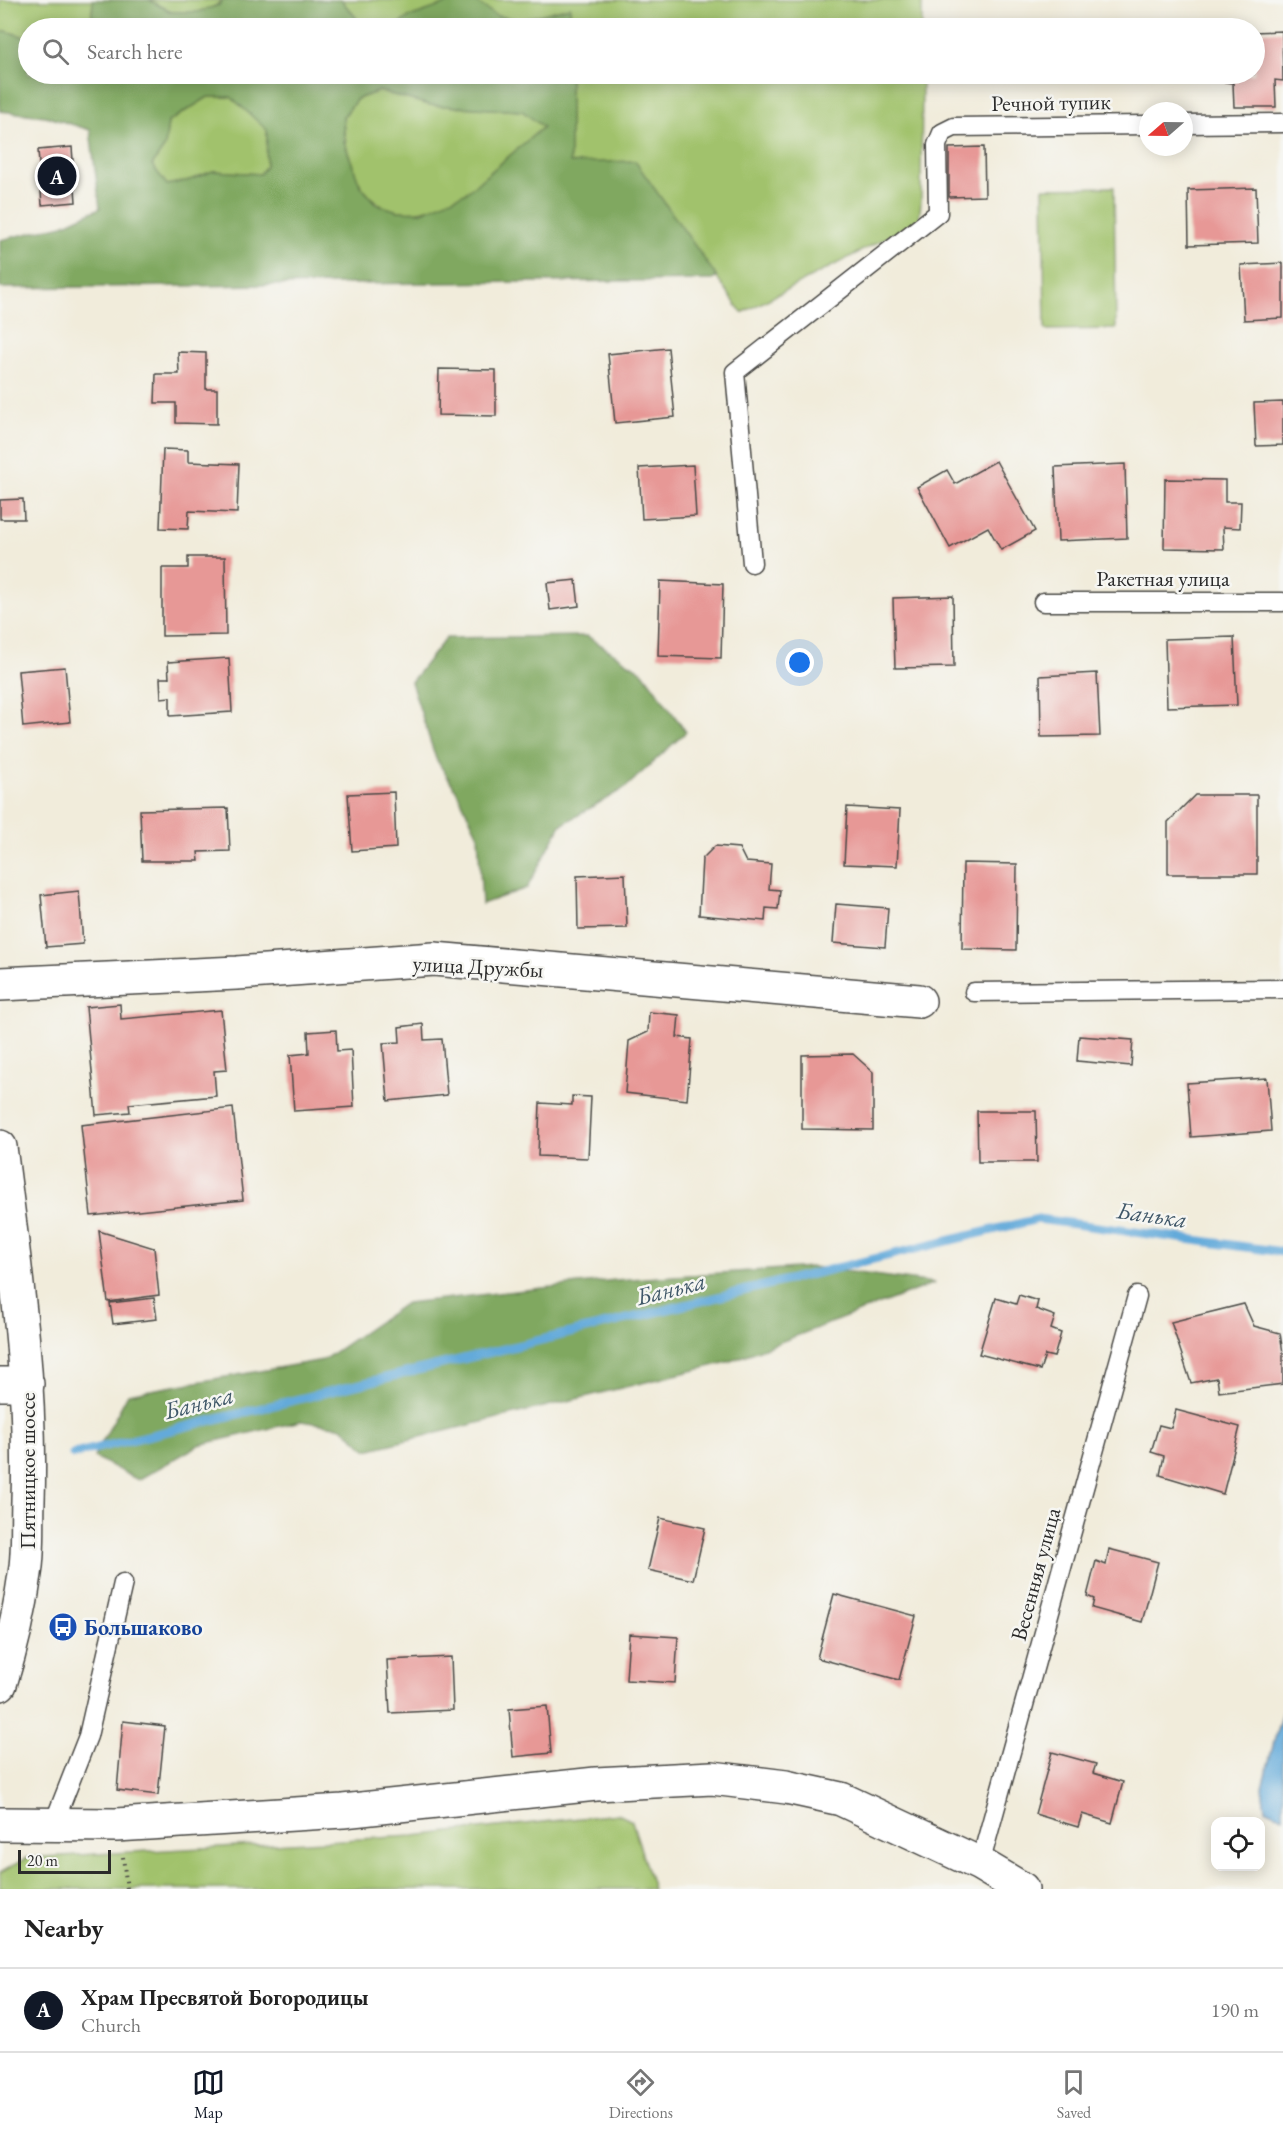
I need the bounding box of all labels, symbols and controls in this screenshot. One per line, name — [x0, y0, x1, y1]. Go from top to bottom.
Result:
search box — [18, 18, 1265, 84]
icon: search — [39, 35, 72, 68]
text: Search here — [87, 37, 182, 66]
street label: Речной тупик — [991, 87, 1112, 118]
north arrow — [1139, 102, 1193, 156]
pin: A — [38, 154, 76, 198]
street label: Ракетная улица — [1096, 564, 1230, 593]
your location — [785, 648, 814, 677]
street label: улица Дружбы — [412, 949, 544, 984]
water label: Банька — [1114, 1194, 1189, 1235]
water label: Банька — [632, 1265, 709, 1312]
water label: Банька — [160, 1379, 237, 1426]
street label: Пятницкое шоссе — [13, 1392, 42, 1550]
street label: Весенняя улица — [1004, 1504, 1067, 1644]
bus stop icon: Большаково — [47, 1611, 79, 1643]
place label: Большаково — [84, 1613, 203, 1642]
map controls — [1211, 1817, 1265, 1871]
button: locate — [1211, 1817, 1265, 1871]
scale bar — [18, 1847, 111, 1874]
text: 20 m — [27, 1850, 58, 1871]
text: Nearby — [24, 1911, 104, 1945]
text: Храм Пресвятой Богородицы — [81, 1983, 369, 2012]
text: A — [36, 1997, 51, 2023]
text: 190 m — [1211, 1997, 1259, 2023]
text: Church — [81, 2012, 141, 2038]
tab: Map — [192, 2066, 225, 2123]
tab: Directions — [609, 2066, 673, 2123]
tab: Saved — [1057, 2066, 1091, 2123]

